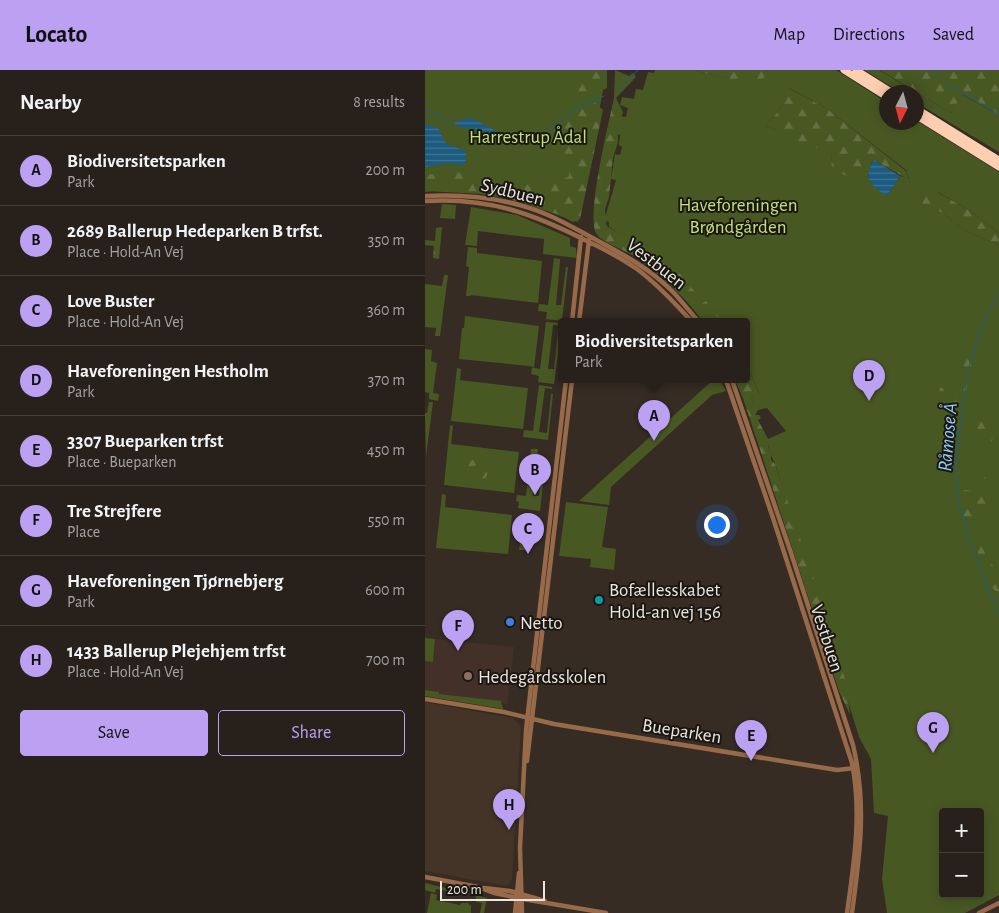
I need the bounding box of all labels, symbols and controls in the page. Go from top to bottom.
text: Locato [25,23,87,47]
text: Map [774,26,805,44]
text: Directions [833,26,905,44]
text: Saved [933,26,974,44]
north arrow [879,85,924,130]
text: Nearby [20,92,81,113]
text: 8 results [353,94,405,110]
park label: Harrestrup Ådal [469,126,587,147]
text: Biodiversitetsparken [67,152,226,171]
text: A [31,162,41,178]
text: 200 m [365,162,405,178]
text: Park [67,174,95,190]
street label: Sydbuen [479,175,546,209]
park label: Haveforeningen Brøndgården [678,196,798,237]
text: 2689 Ballerup Hedeparken B trfst. [67,222,323,241]
text: B [31,232,41,248]
text: 350 m [368,232,405,248]
street label: Vestbuen [623,235,689,293]
text: Place · Hold-An Vej [67,244,184,260]
text: Love Buster [67,292,154,311]
text: C [32,302,40,318]
text: 360 m [367,302,405,318]
text: Place · Hold-An Vej [67,314,184,330]
popup [558,318,750,383]
text: Biodiversitetsparken [575,332,733,351]
text: Park [575,354,602,370]
pin: D [853,360,885,401]
text: Haveforeningen Hestholm [67,362,269,381]
text: D [31,372,41,388]
text: 370 m [368,372,405,388]
text: Park [67,384,95,400]
pin: A [638,400,670,441]
water label: Råmose Å [934,402,961,472]
text: 3307 Bueparken trfst [67,432,224,451]
text: E [32,442,40,458]
text: 450 m [367,442,405,458]
text: Place · Bueparken [67,454,176,470]
pin: B [519,454,551,495]
text: Tre Strejfere [67,502,161,521]
text: F [32,512,40,528]
text: 550 m [368,512,405,528]
your location [704,512,730,538]
pin: C [512,513,544,554]
text: Place [67,524,100,540]
text: Haveforeningen Tjørnebjerg [67,572,283,591]
place label: Bofællesskabet Hold-an vej 156 [609,581,721,622]
text: G [31,582,41,598]
text: 600 m [365,582,405,598]
text: Park [67,594,95,610]
marker: Bofællesskabet Hold-an vej 156 [593,594,605,606]
street label: Vestbuen [807,602,846,675]
pin: F [442,610,474,651]
place label: Netto [520,614,563,633]
marker: Netto [504,616,516,628]
text: 1433 Ballerup Plejehjem trfst [67,642,286,661]
text: H [30,652,42,668]
text: 700 m [366,652,405,668]
text: Place · Hold-An Vej [67,664,184,680]
place label: Hedegårdsskolen [478,668,606,687]
marker: Hedegårdsskolen [462,670,474,682]
button: Save [20,710,208,756]
button: Share [218,710,405,756]
pin: G [917,712,949,753]
street label: Bueparken [641,716,723,747]
pin: E [735,720,767,761]
pin: H [493,789,525,830]
map controls [939,808,984,898]
button: + [939,808,984,853]
button: − [939,853,984,898]
scale bar [440,878,545,901]
text: 200 m [447,883,482,897]

